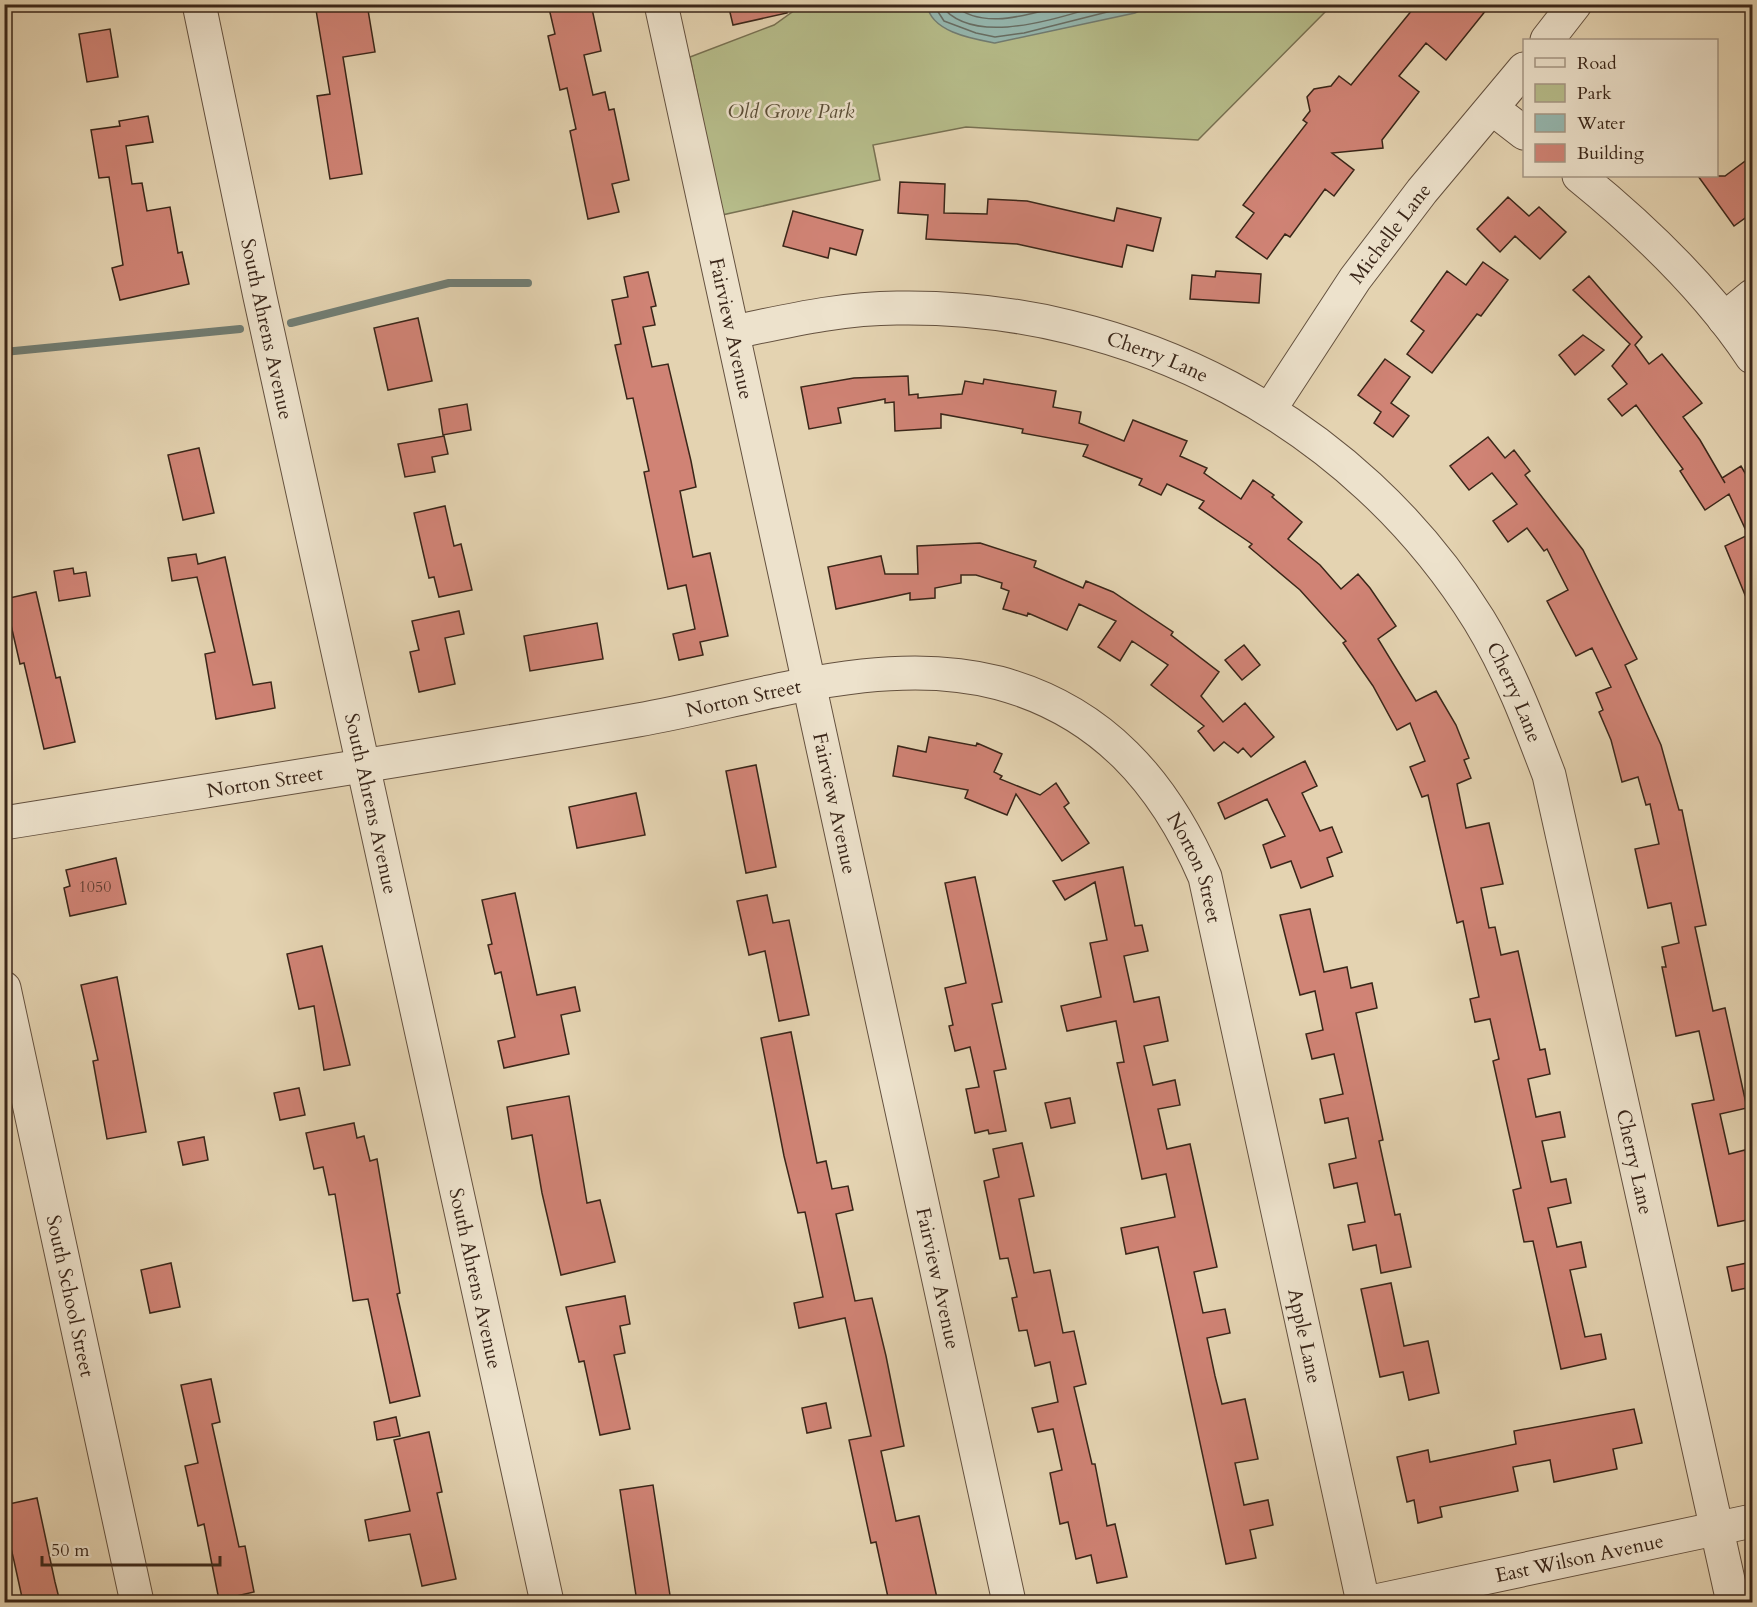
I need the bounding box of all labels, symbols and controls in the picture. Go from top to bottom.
legend [1523,39,1718,177]
text: Road [1577,51,1617,76]
text: Park [1577,81,1612,106]
park label: Old Grove Park [728,98,855,125]
text: Water [1576,111,1626,136]
text: Building [1577,141,1645,166]
street label: Michelle Lane [1343,177,1437,289]
street label: South Ahrens Avenue [235,236,300,422]
street label: Fairview Avenue [703,255,760,402]
street label: Cherry Lane [1103,324,1213,388]
street label: Cherry Lane [1481,637,1549,746]
street label: Norton Street [683,672,804,724]
street label: South Ahrens Avenue [338,711,404,897]
street label: Fairview Avenue [807,730,864,877]
street label: Norton Street [205,759,325,804]
street label: Norton Street [1161,807,1228,926]
house number: 1050 [79,876,111,898]
street label: Cherry Lane [1610,1107,1660,1217]
street label: South Ahrens Avenue [443,1185,509,1371]
street label: Fairview Avenue [910,1205,967,1351]
street label: South School Street [40,1212,101,1380]
street label: Apple Lane [1282,1286,1328,1386]
street label: East Wilson Avenue [1493,1527,1666,1589]
scale bar [42,1529,220,1567]
text: 50 m [51,1538,90,1563]

